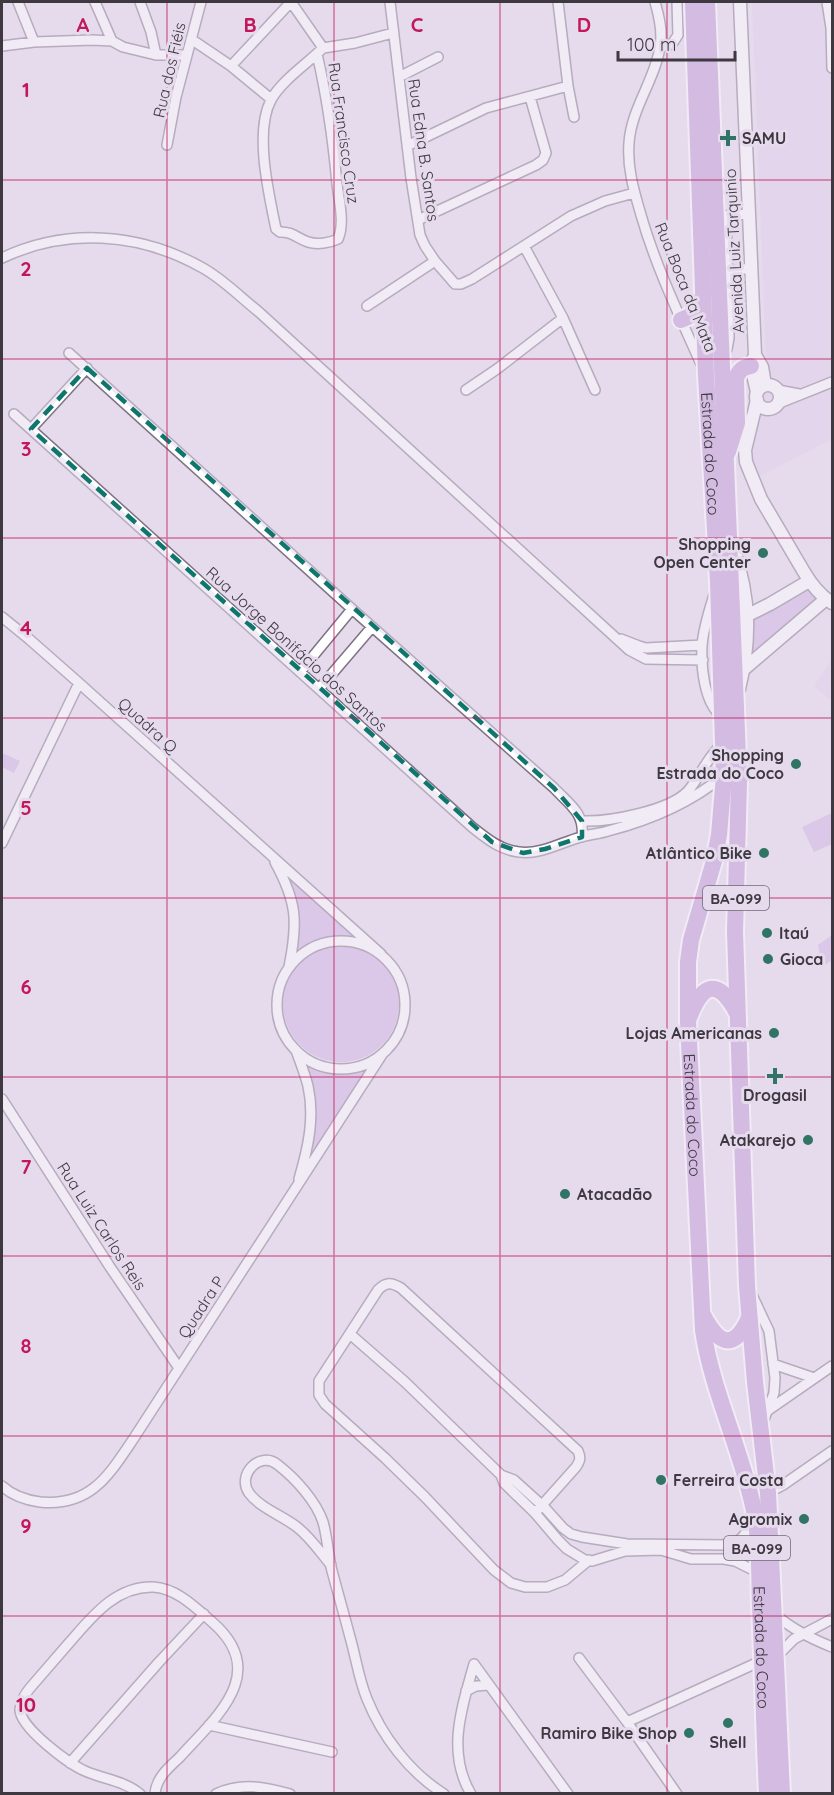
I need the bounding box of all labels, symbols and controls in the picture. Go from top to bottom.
text: A [77,12,90,37]
text: B [243,12,257,37]
text: C [411,12,424,37]
text: D [577,12,591,37]
street label: Rua dos Fiéis [148,20,190,120]
scale bar [618,24,735,62]
text: 100 m [627,33,676,56]
street label: Rua Francisco Cruz [324,61,364,205]
text: 1 [22,77,30,102]
street label: Rua Edna B. Santos [404,77,444,223]
place label: SAMU [742,128,786,148]
marker: SAMU [719,129,737,147]
street label: Avenida Luiz Tarquinio [720,168,748,334]
street label: Rua Boca da Mata [651,219,721,355]
text: 2 [20,256,32,281]
street label: Estrada do Coco [697,391,724,516]
text: 3 [21,436,31,461]
place label: Shopping Open Center [653,534,751,572]
marker: Shopping Open Center [756,546,770,560]
street label: Rua Jorge Bonifácio dos Santos [202,562,392,736]
text: 4 [20,615,32,640]
street label: Quadra Q [114,693,182,757]
place label: Shopping Estrada do Coco [656,745,784,783]
marker: Shopping Estrada do Coco [789,757,803,771]
text: 5 [20,795,32,820]
place label: Atlântico Bike [646,843,752,863]
marker: Atlântico Bike [757,846,771,860]
road number: BA-099 [703,886,769,910]
place label: Itaú [779,923,809,943]
marker: Itaú [760,926,774,940]
place label: Gioca [780,949,823,969]
marker: Gioca [761,952,775,966]
text: 6 [20,974,32,999]
place label: Lojas Americanas [626,1023,762,1043]
marker: Lojas Americanas [767,1026,781,1040]
street label: Estrada do Coco [680,1053,706,1177]
marker: Drogasil [768,1069,782,1083]
place label: Drogasil [743,1085,807,1105]
place label: Atakarejo [720,1130,796,1150]
marker: Atakarejo [801,1133,815,1147]
text: 7 [21,1154,32,1179]
street label: Rua Luiz Carlos Reis [53,1158,151,1294]
place label: Atacadão [577,1184,652,1204]
marker: Atacadão [558,1187,572,1201]
street label: Quadra P [173,1272,229,1342]
text: 8 [21,1333,32,1358]
place label: Ferreira Costa [673,1470,784,1490]
marker: Ferreira Costa [654,1473,668,1487]
place label: Agromix [729,1509,792,1529]
marker: Agromix [797,1512,811,1526]
text: 9 [20,1513,32,1538]
road number: BA-099 [724,1536,790,1560]
street label: Estrada do Coco [750,1586,774,1709]
text: 10 [16,1692,36,1717]
marker: Shell [721,1716,735,1730]
place label: Ramiro Bike Shop [540,1723,677,1743]
marker: Ramiro Bike Shop [682,1726,696,1740]
place label: Shell [709,1732,747,1752]

